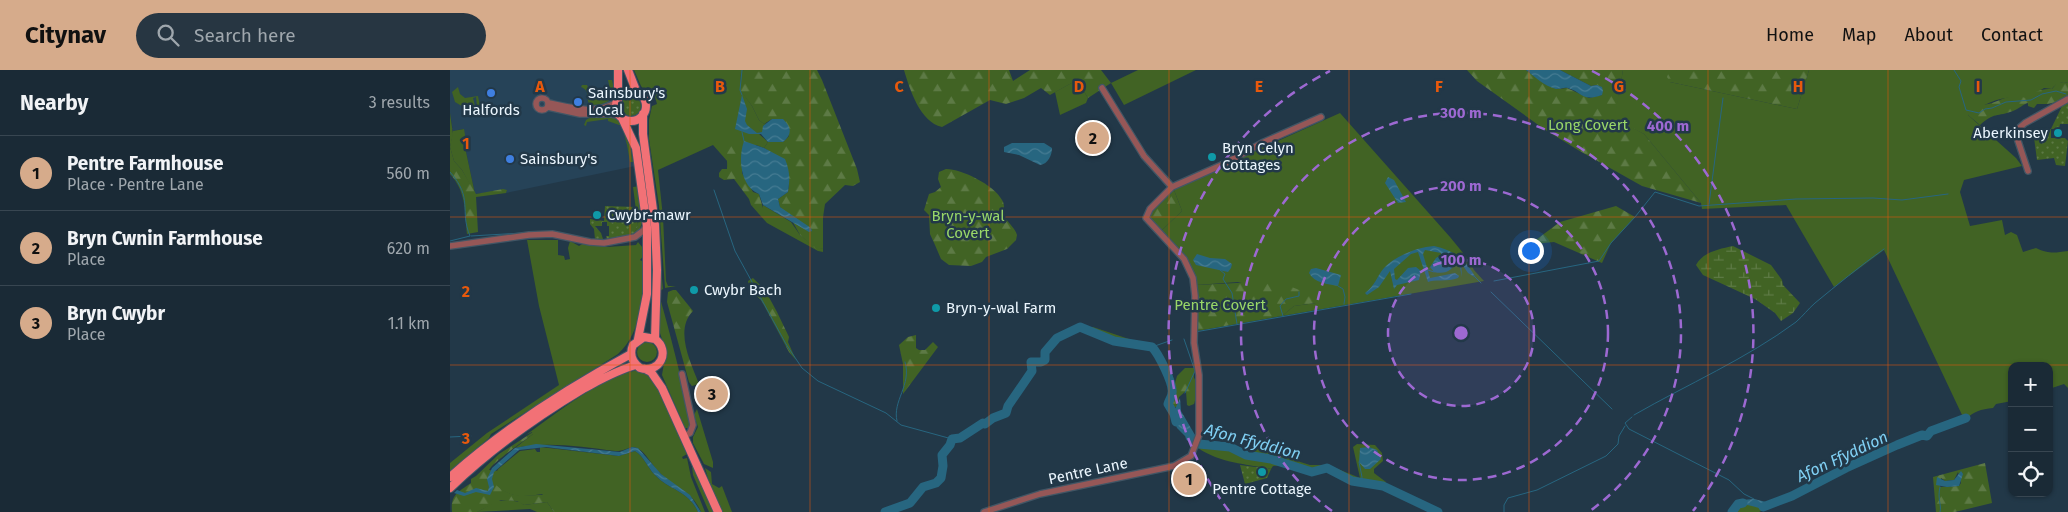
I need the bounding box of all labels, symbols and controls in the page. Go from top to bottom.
search box [136,13,486,58]
text: Citynav [25,21,106,49]
icon: search [154,21,182,49]
text: Search here [194,24,296,47]
text: Home [1766,24,1814,46]
text: Map [1842,24,1876,46]
text: About [1904,24,1953,46]
text: Contact [1981,24,2043,46]
text: A [534,77,545,96]
text: B [715,77,725,96]
text: C [894,77,904,96]
text: D [1074,77,1084,96]
text: E [1255,77,1263,96]
text: F [1435,77,1443,96]
text: G [1614,77,1624,96]
text: H [1793,77,1803,96]
text: I [1976,77,1980,96]
place label: Sainsbury's Local [588,84,665,119]
marker: Halfords [485,87,497,99]
text: Nearby [20,90,88,116]
text: 3 results [369,93,430,112]
marker: Sainsbury's Local [572,96,584,108]
place label: Halfords [462,101,520,119]
text: 300 m [1439,104,1482,122]
park label: Long Covert [1548,116,1629,134]
text: 400 m [1647,117,1689,135]
pin: 2 [1077,119,1109,157]
place label: Aberkinsey [1973,124,2049,142]
marker: Aberkinsey [2052,127,2064,139]
text: 1 [462,134,470,153]
place label: Bryn Celyn Cottages [1222,139,1294,174]
place label: Sainsbury's [520,150,597,168]
marker: Bryn Celyn Cottages [1206,151,1218,163]
text: Pentre Farmhouse [67,152,223,175]
marker: Sainsbury's [504,153,516,165]
text: 1 [32,164,40,183]
text: 560 m [387,164,430,183]
text: Place · Pentre Lane [67,175,204,194]
text: 200 m [1440,177,1482,195]
place label: Cwybr-mawr [607,206,691,224]
park label: Bryn-y-wal Covert [931,207,1005,242]
marker: Cwybr-mawr [591,209,603,221]
text: Bryn Cwnin Farmhouse [67,227,263,250]
your location [1518,238,1544,264]
text: 2 [32,239,40,258]
text: 620 m [387,239,430,258]
text: Place [67,250,106,269]
text: 100 m [1441,251,1481,269]
place label: Cwybr Bach [704,281,782,299]
text: 2 [462,282,470,301]
marker: Cwybr Bach [688,284,700,296]
park label: Pentre Covert [1174,296,1266,314]
place label: Bryn-y-wal Farm [946,299,1056,317]
text: Bryn Cwybr [67,302,165,325]
marker: Bryn-y-wal Farm [930,302,942,314]
text: 3 [32,314,40,333]
text: 1.1 km [388,314,430,333]
centre of rings [1452,324,1470,342]
text: Place [67,325,106,344]
map controls [2008,362,2053,497]
button: + [2008,362,2053,407]
pin: 3 [696,375,728,413]
button: − [2008,407,2053,452]
water label: Afon Ffyddion [1202,419,1303,463]
water label: Afon Ffyddion [1793,427,1891,486]
text: 3 [461,429,470,448]
button: locate [2008,452,2053,497]
street label: Pentre Lane [1047,454,1129,488]
pin: 1 [1173,460,1205,498]
marker: Pentre Cottage [1256,466,1268,478]
place label: Pentre Cottage [1212,480,1312,498]

